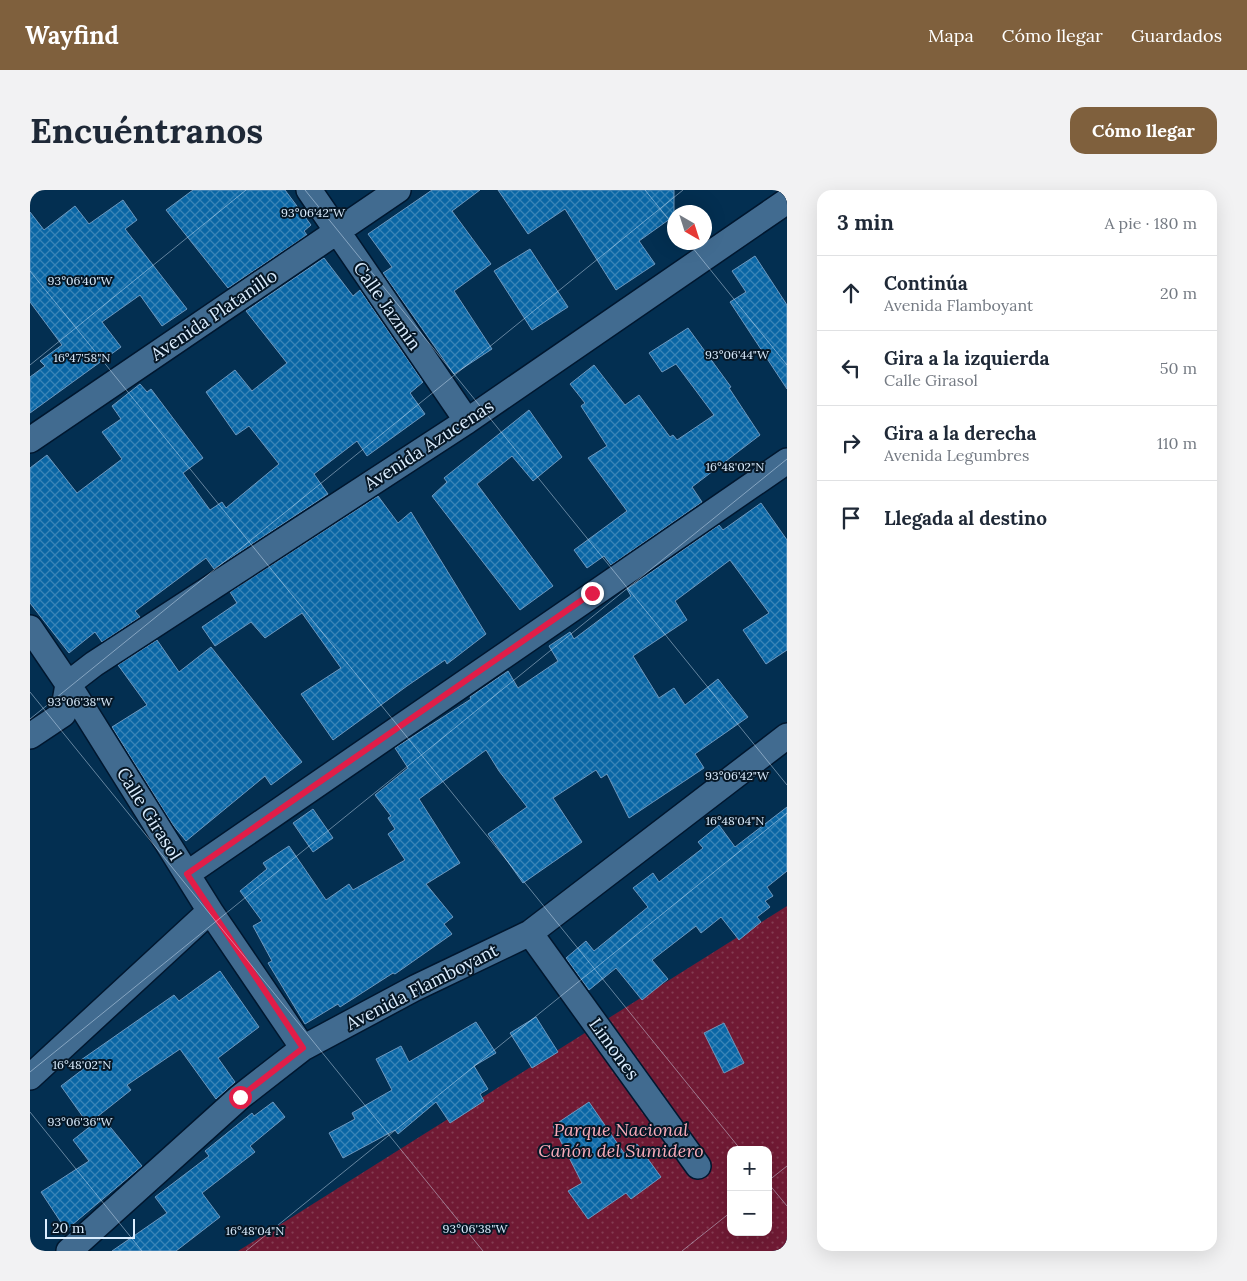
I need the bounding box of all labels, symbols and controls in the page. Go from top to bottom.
text: Wayfind [25,20,119,51]
text: Mapa [928,24,974,47]
text: Cómo llegar [1002,24,1103,47]
text: Guardados [1131,24,1222,47]
button: Cómo llegar [1070,107,1217,154]
text: Encuéntranos [30,108,263,153]
text: 93°06'42"W [281,205,346,220]
north arrow [667,205,712,250]
text: 3 min [837,209,894,236]
text: A pie · 180 m [1104,213,1197,233]
street label: Calle Jazmín [348,257,426,355]
street label: Avenida Platanillo [145,264,281,366]
text: Continúa [884,271,968,295]
text: 93°06'40"W [48,273,113,288]
icon: ahead [837,279,865,307]
text: 20 m [1160,283,1197,303]
text: Avenida Flamboyant [884,295,1033,315]
text: Gira a la izquierda [884,346,1050,370]
text: 93°06'44"W [705,347,770,362]
text: 16°47'58"N [54,350,110,365]
icon: left [837,354,865,382]
text: 50 m [1160,358,1197,378]
text: Calle Girasol [884,370,978,390]
street label: Avenida Azucenas [359,394,498,496]
text: Gira a la derecha [884,421,1037,445]
icon: right [837,429,865,457]
text: 110 m [1157,433,1197,453]
text: Avenida Legumbres [884,445,1029,465]
text: 16°48'02"N [706,459,764,474]
icon: arrive [837,504,865,532]
text: Llegada al destino [884,506,1047,530]
route end [581,582,604,605]
text: 93°06'38"W [48,694,113,709]
street label: Calle Girasol [112,763,187,865]
text: 93°06'42"W [705,768,770,783]
text: 16°48'04"N [706,813,764,828]
street label: Avenida Flamboyant [341,938,502,1035]
street label: Limones [584,1013,645,1084]
text: 16°48'02"N [53,1057,111,1072]
route start [229,1086,252,1109]
text: 93°06'36"W [47,1114,114,1129]
park label: Parque Nacional Cañón del Sumidero [538,1118,704,1162]
map controls [727,1146,772,1236]
button: + [727,1146,772,1191]
button: − [727,1191,772,1236]
scale bar [45,1216,135,1239]
text: 20 m [52,1219,84,1237]
text: 93°06'38"W [443,1221,508,1236]
text: 16°48'04"N [226,1223,284,1238]

